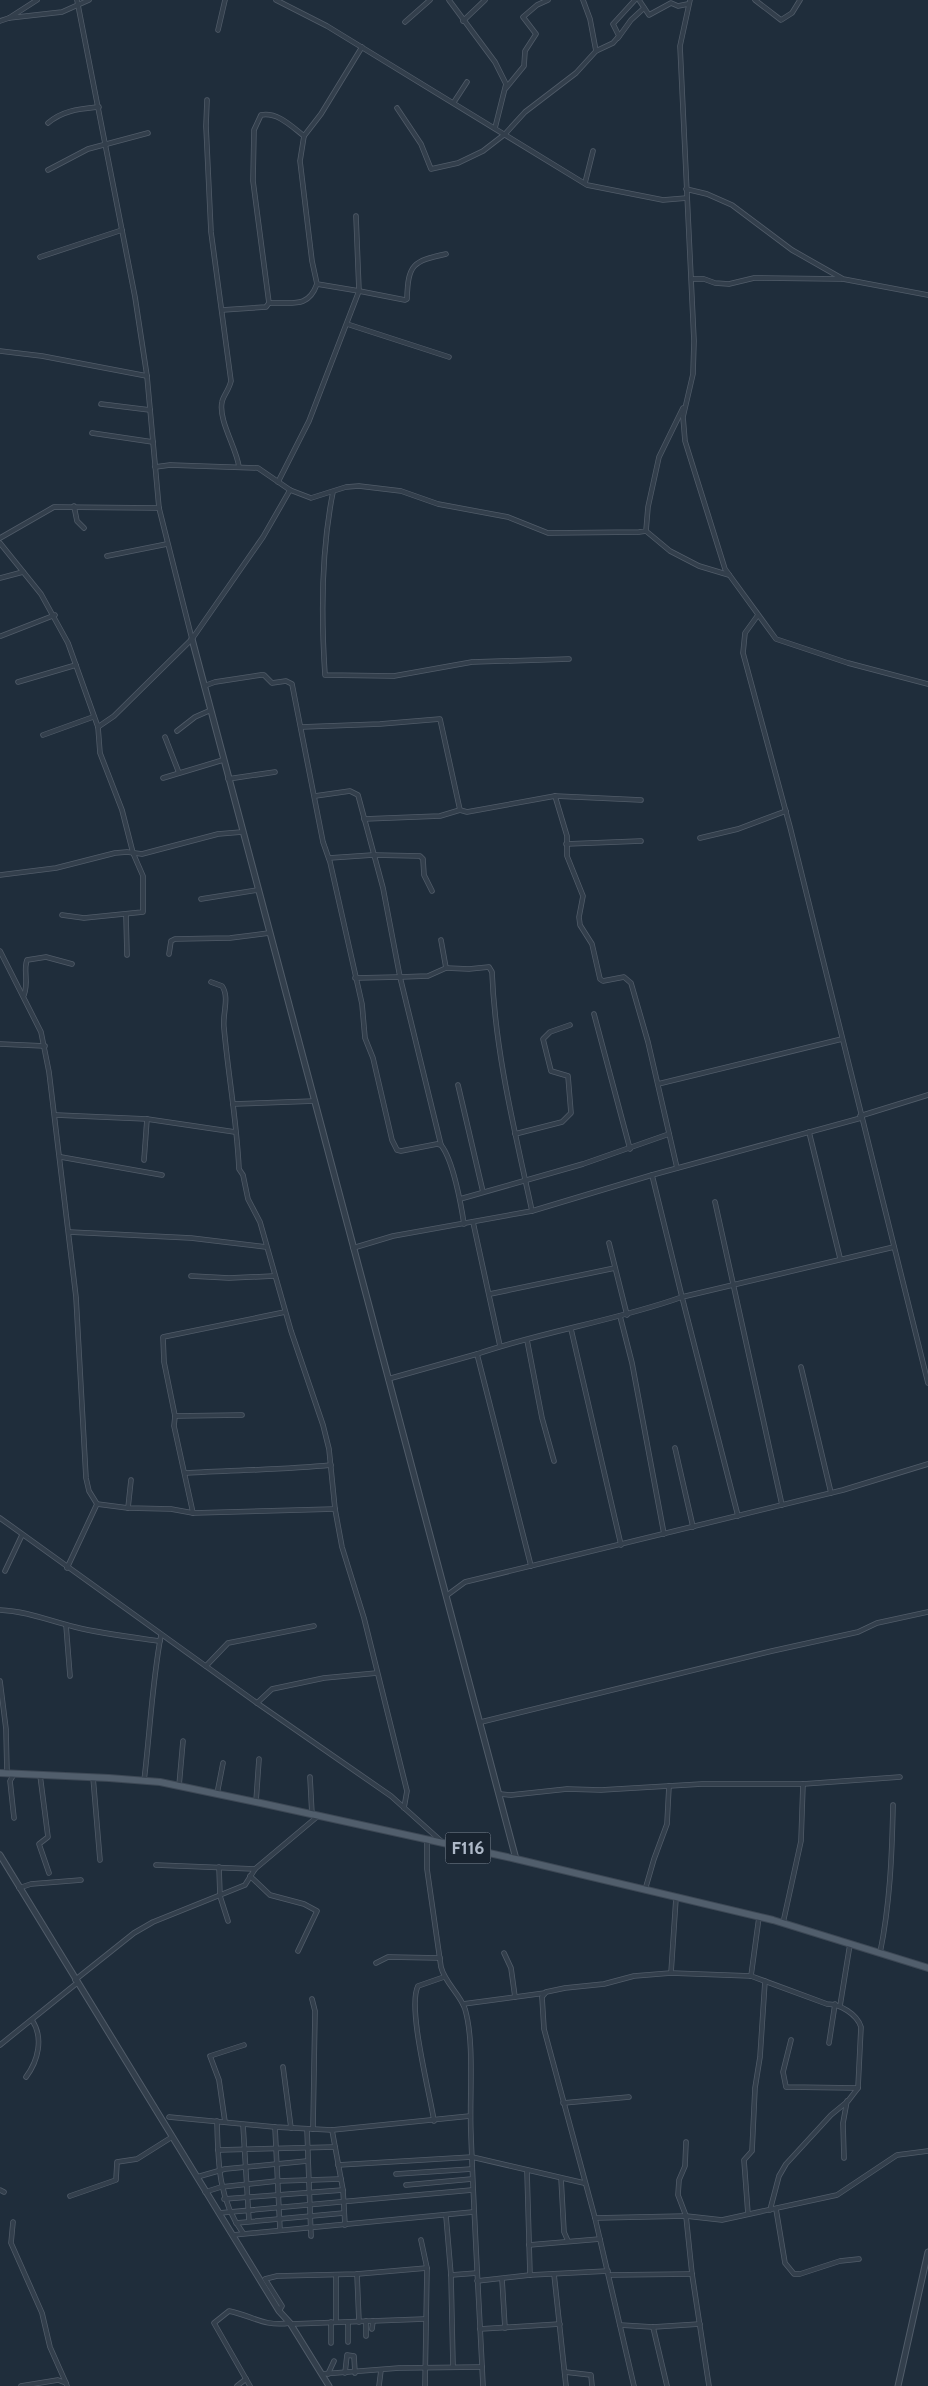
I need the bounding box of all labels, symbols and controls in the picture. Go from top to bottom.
road number: F116 [446,1832,490,1864]

